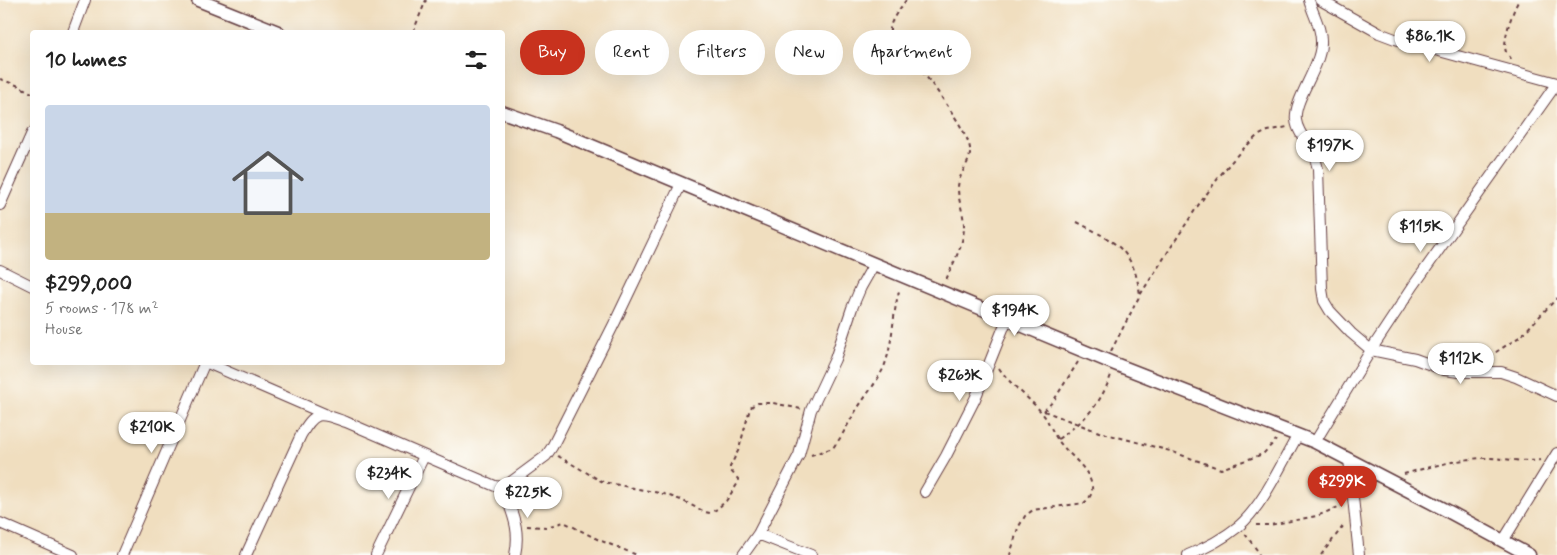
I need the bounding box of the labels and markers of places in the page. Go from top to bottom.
pin: $86.1K [1389,20,1471,63]
pin: $197K [1295,130,1365,172]
pin: $115K [1386,210,1456,253]
pin: $194K [980,294,1050,337]
pin: $112K [1426,342,1496,385]
pin: $263K [925,360,995,402]
pin: $210K [117,412,187,454]
pin: $234K [354,458,424,500]
pin: $299K [1307,466,1377,508]
pin: $225K [493,476,563,519]

